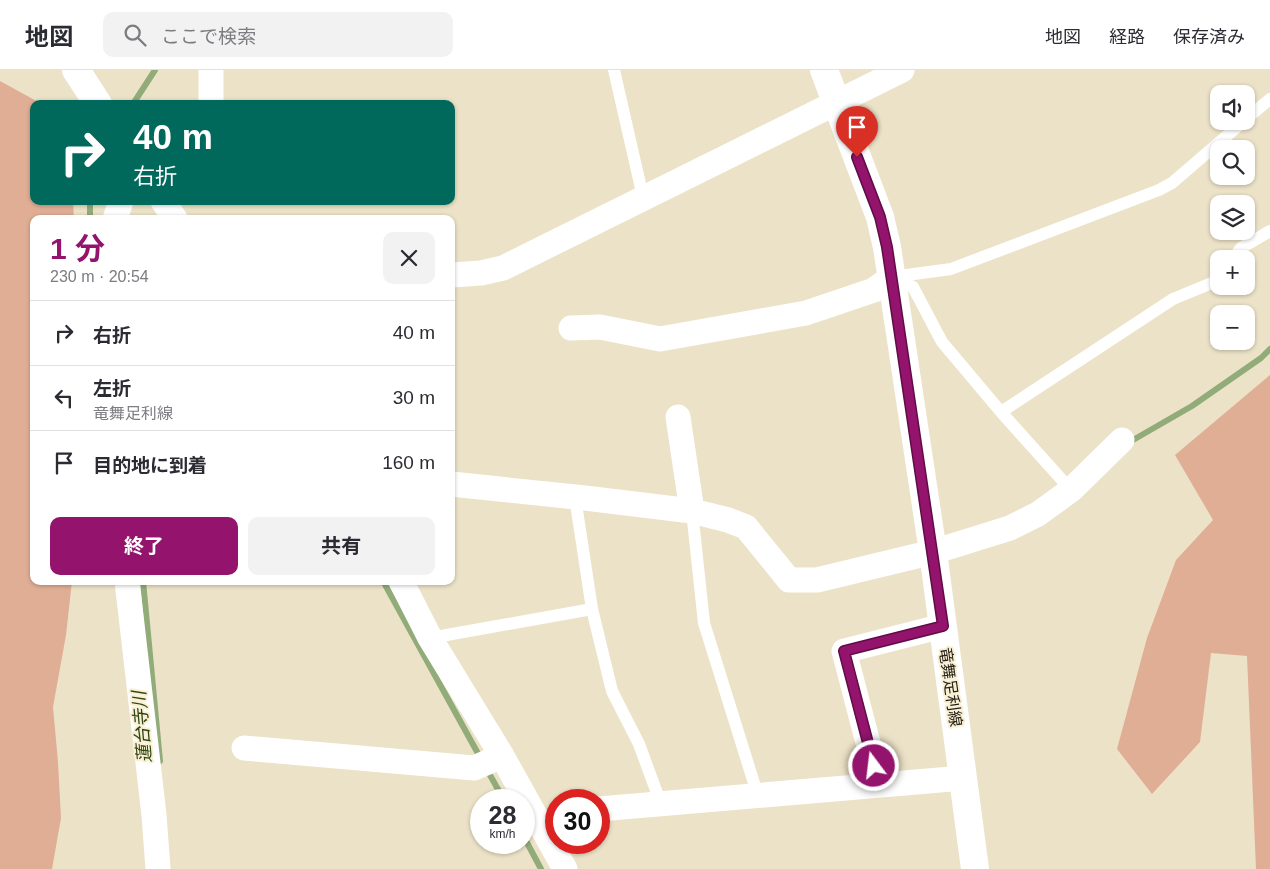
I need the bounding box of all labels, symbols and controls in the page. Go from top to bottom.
search box [103,12,453,57]
icon: search [121,21,149,49]
text: 地図 [25,23,73,50]
text: ここで検索 [161,26,256,47]
text: 地図 [1045,27,1081,47]
text: 経路 [1109,27,1145,47]
text: 保存済み [1173,27,1245,47]
map controls [1210,85,1255,350]
button: sound [1210,85,1255,130]
pin [836,106,878,157]
icon: arrive [843,113,871,141]
text: 40 m [133,117,213,156]
icon: right [50,120,115,185]
button: search [1210,140,1255,185]
text: 右折 [133,164,177,189]
button: layers [1210,195,1255,240]
text: 1 分 [50,232,105,265]
button: close [383,232,435,284]
button: + [1210,250,1255,295]
text: 230 m · 20:54 [50,268,149,285]
button: − [1210,305,1255,350]
icon: right [50,319,78,347]
text: 40 m [393,322,435,343]
text: 右折 [93,325,131,346]
text: 左折 [93,378,131,399]
icon: left [50,384,78,412]
text: 30 m [393,387,435,408]
text: 竜舞足利線 [93,405,173,422]
icon: arrive [50,449,78,477]
text: 160 m [382,452,435,473]
text: 目的地に到着 [93,455,207,476]
button: 終了 [50,517,238,575]
button: 共有 [248,517,435,575]
street label: 竜舞足利線 [937,646,964,728]
water label: 蓮台寺川 [129,688,155,764]
position arrow [847,739,899,791]
speed limit sign: 30 [545,789,610,854]
text: 28 [489,801,516,829]
text: km/h [489,827,516,841]

